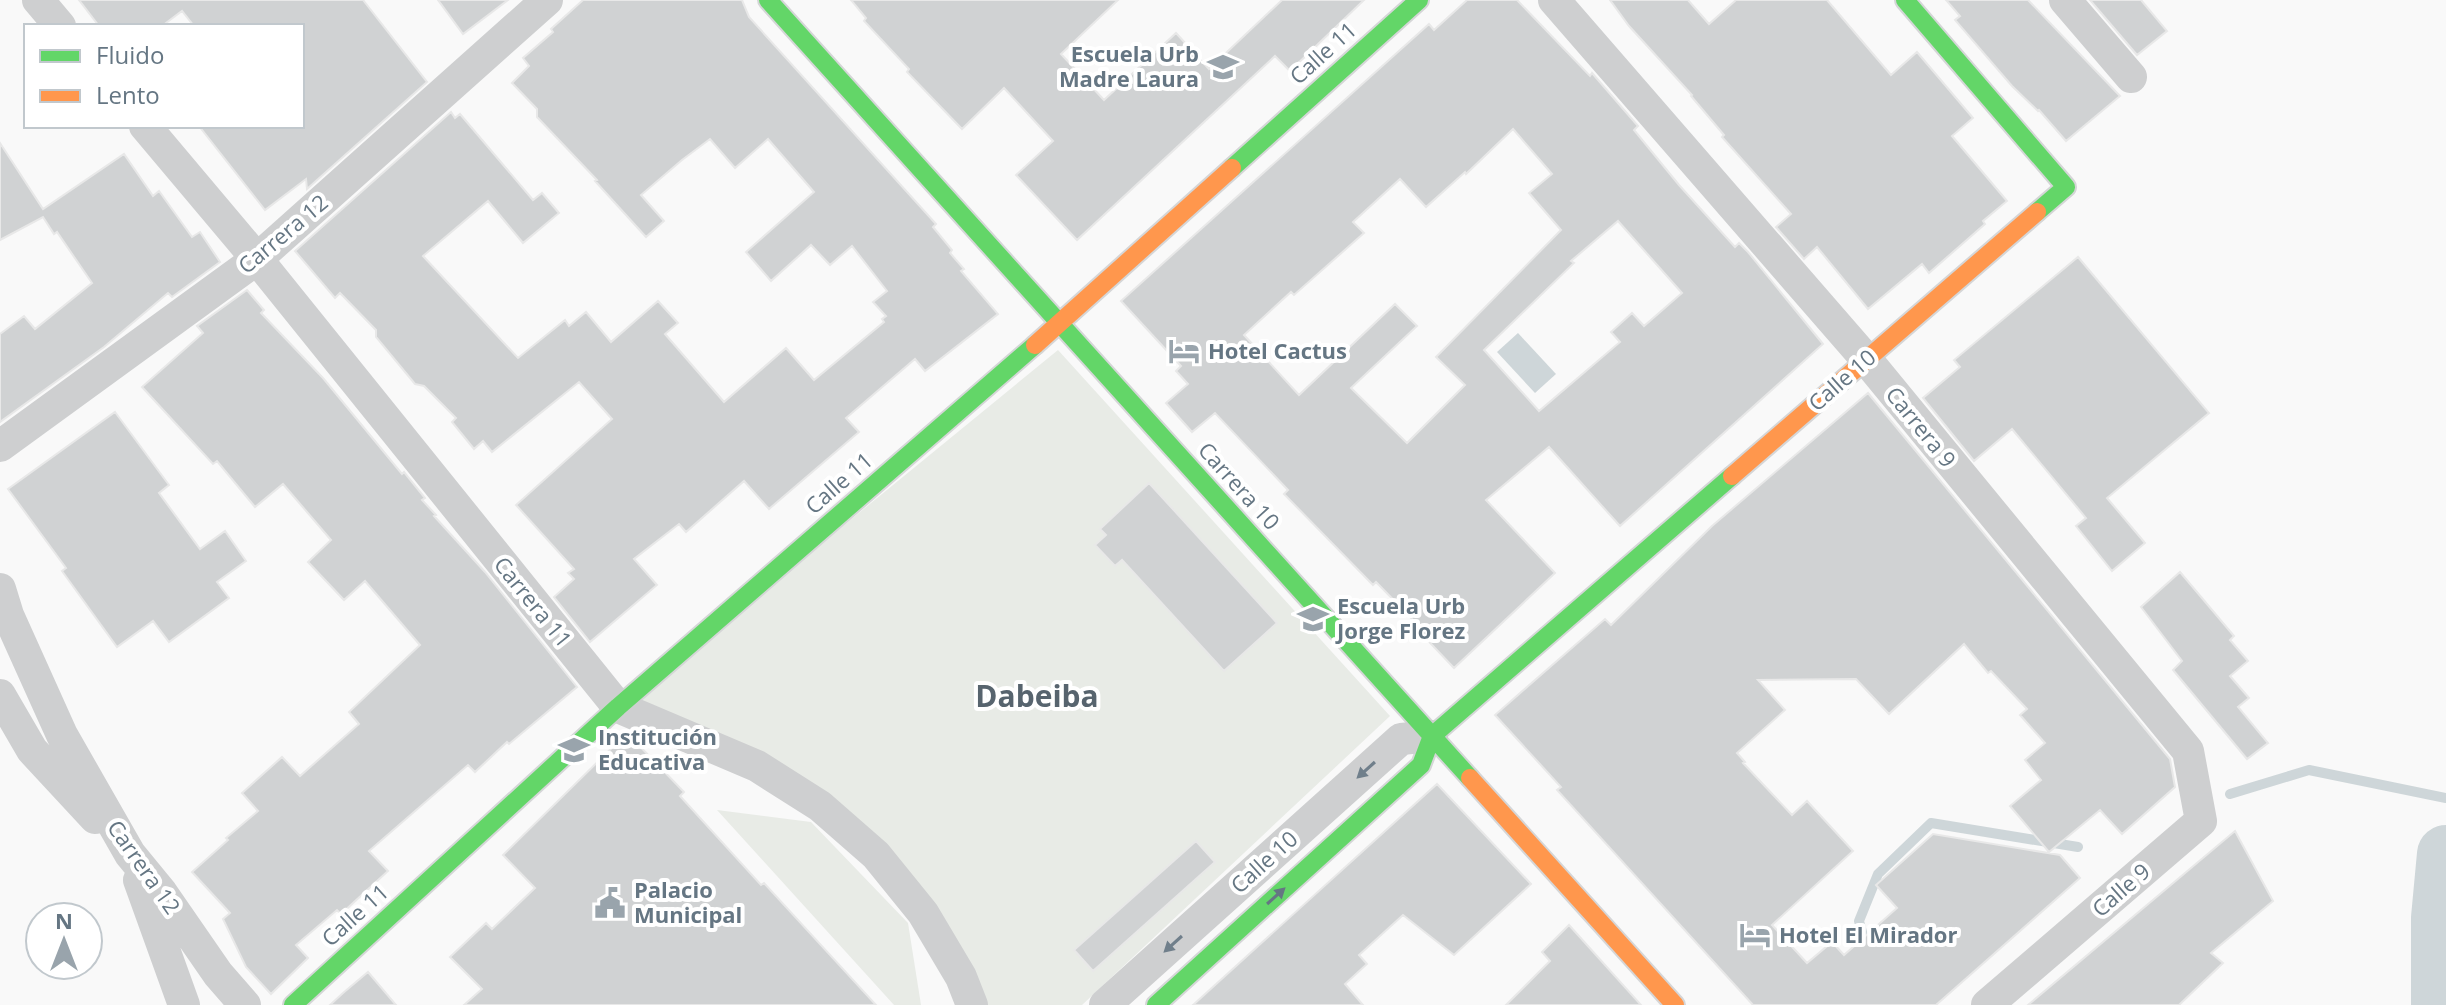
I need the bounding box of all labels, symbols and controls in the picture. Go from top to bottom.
street label: Calle 11 [1282,14,1362,90]
legend [24,24,304,128]
text: Fluido [96,38,164,71]
place label: Escuela Urb Madre Laura [1059,38,1199,93]
school or university icon: Escuela Urb Madre Laura [1206,50,1240,84]
text: Lento [96,78,160,111]
street label: Carrera 12 [231,187,334,280]
hotel icon: Hotel Cactus [1167,334,1201,368]
place label: Hotel Cactus [1208,335,1347,365]
street label: Calle 10 [1801,342,1882,417]
street label: Carrera 9 [1880,380,1964,473]
street label: Carrera 10 [1192,435,1287,536]
street label: Calle 11 [798,445,879,520]
street label: Carrera 11 [488,550,580,653]
place label: Escuela Urb Jorge Florez [1335,590,1465,645]
school or university icon: Escuela Urb Jorge Florez [1296,602,1330,636]
district label: Dabeiba [975,675,1099,716]
place label: Institución Educativa [598,721,717,776]
school or university icon: Institución Educativa [557,733,591,767]
one-way arrow [1357,761,1376,779]
street label: Carrera 12 [101,813,188,919]
street label: Calle 10 [1223,823,1303,899]
street label: Calle 9 [2085,856,2156,923]
place label: Palacio Municipal [634,874,742,929]
street label: Calle 11 [314,876,394,952]
public building icon: Palacio Municipal [593,886,627,920]
one-way arrow [1266,888,1286,905]
north arrow [24,901,104,981]
text: N [55,905,73,935]
hotel icon: Hotel El Mirador [1738,918,1772,952]
place label: Hotel El Mirador [1779,919,1957,949]
one-way arrow [1163,935,1183,952]

